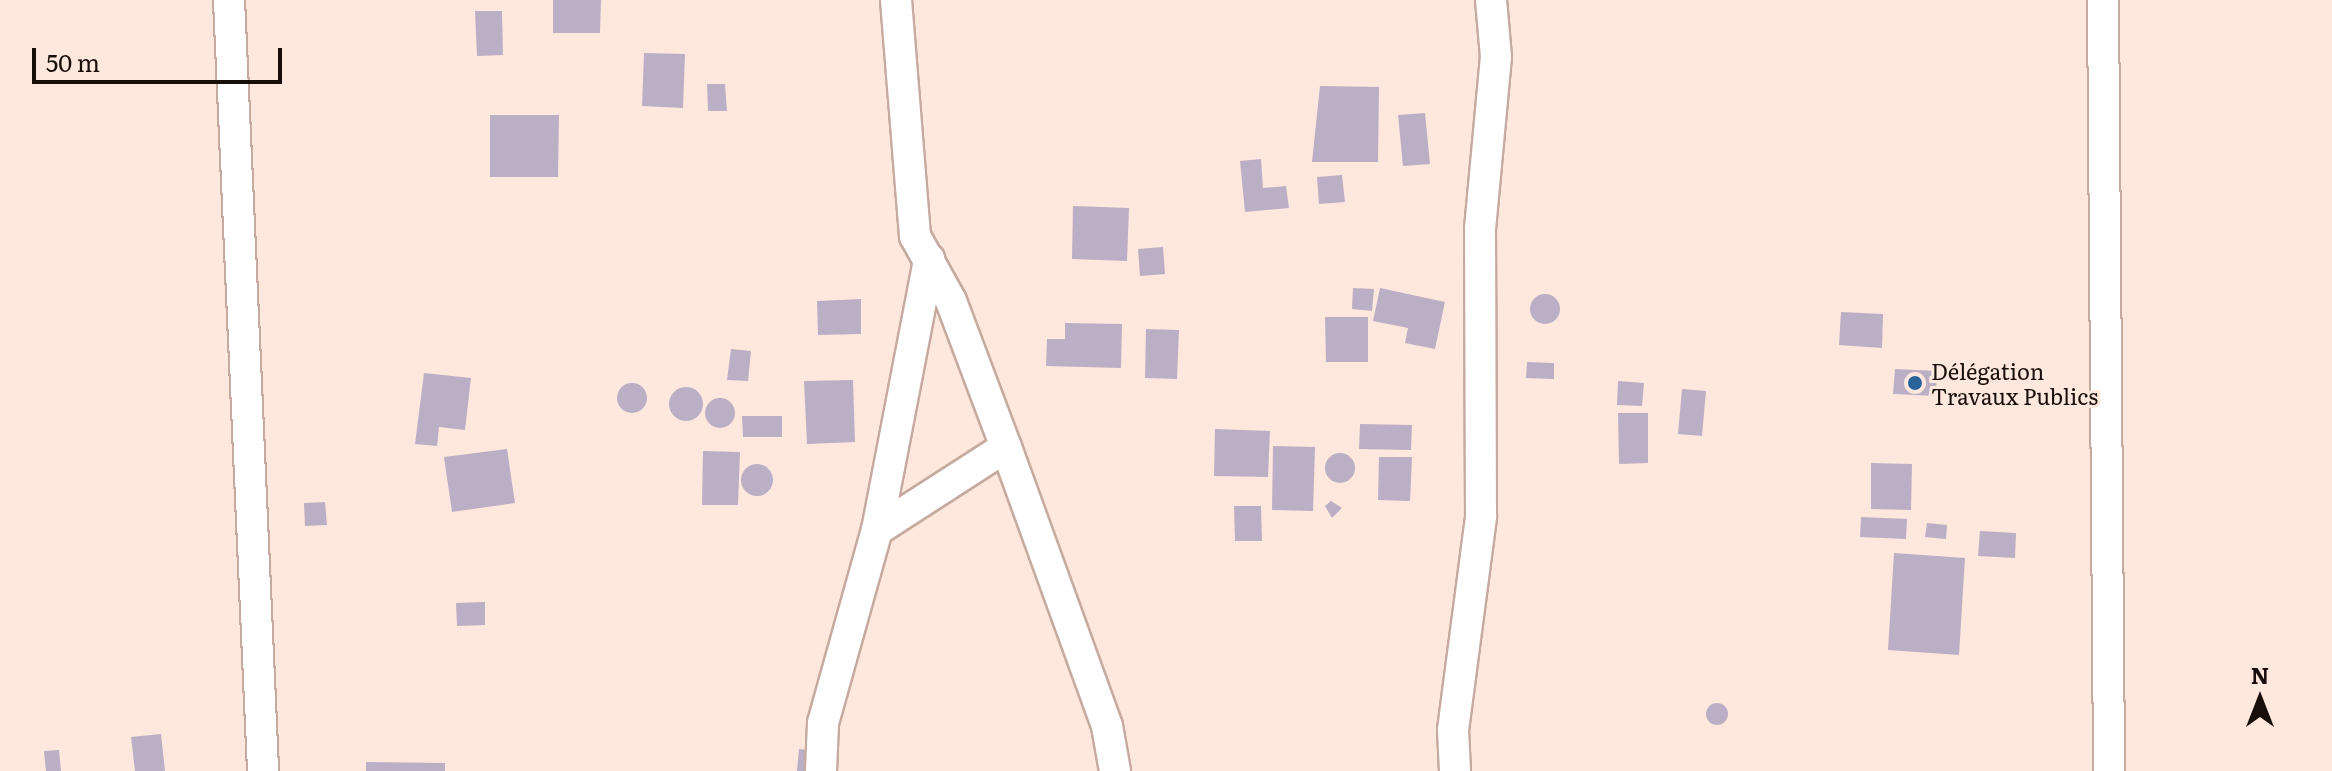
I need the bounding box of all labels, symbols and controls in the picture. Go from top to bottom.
scale bar [36,32,286,82]
text: 50 m [46,44,100,79]
place label: Délégation Travaux Publics [1931,357,2098,408]
marker: Délégation Travaux Publics [1906,374,1924,392]
text: N [2251,658,2269,691]
north arrow [2220,659,2300,739]

